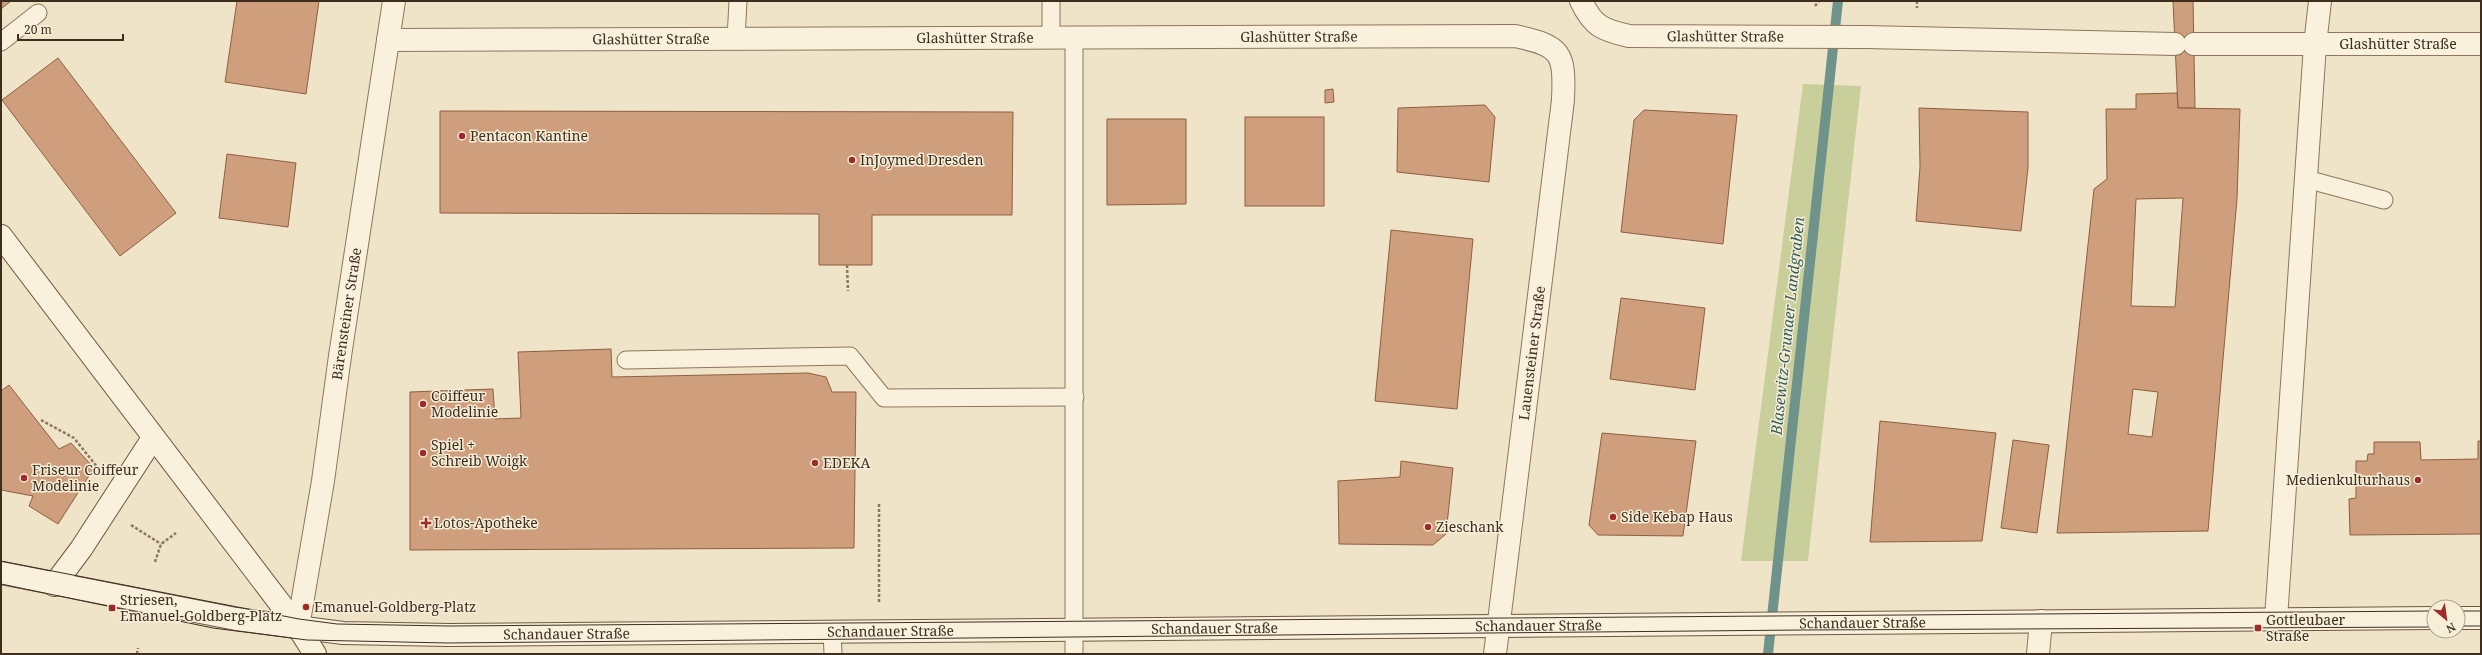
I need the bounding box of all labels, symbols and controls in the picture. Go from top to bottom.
scale bar [18,16,123,42]
text: 20 m [24,21,52,38]
street label: Glashütter Straße [1667,26,1784,46]
street label: Glashütter Straße [1240,27,1358,46]
street label: Glashütter Straße [916,28,1034,47]
street label: Glashütter Straße [592,29,710,48]
street label: Glashütter Straße [2339,34,2457,53]
place label: Pentacon Kantine [470,126,588,145]
marker: Pentacon Kantine [457,131,467,141]
place label: InJoymed Dresden [860,150,984,169]
marker: InJoymed Dresden [847,155,857,165]
water label: Blasewitz‐Grunaer Landgraben [1766,216,1808,437]
street label: Bärensteiner Straße [327,246,365,381]
street label: Lauensteiner Straße [1514,285,1549,421]
place label: Coiffeur Modelinie [431,386,498,421]
marker: Coiffeur Modelinie [418,399,428,409]
place label: Spiel + Schreib Woigk [431,435,528,470]
marker: Spiel + Schreib Woigk [418,448,428,458]
place label: EDEKA [823,453,870,472]
marker: EDEKA [810,458,820,468]
place label: Friseur Coiffeur Modelinie [32,460,139,495]
place label: Medienkulturhaus [2286,470,2410,489]
marker: Friseur Coiffeur Modelinie [19,473,29,483]
marker: Medienkulturhaus [2413,475,2423,485]
place label: Side Kebap Haus [1621,507,1733,526]
marker: Side Kebap Haus [1608,512,1618,522]
place label: Lotos-Apotheke [434,513,538,532]
place label: Zieschank [1436,517,1504,536]
marker: Lotos-Apotheke [421,518,431,528]
marker: Zieschank [1423,522,1433,532]
place label: Striesen, Emanuel-Goldberg-Platz [120,590,282,625]
place label: Emanuel-Goldberg-Platz [314,597,476,616]
north arrow [2426,599,2466,639]
marker: Emanuel-Goldberg-Platz [301,602,311,612]
marker: Striesen, Emanuel-Goldberg-Platz [107,603,117,613]
place label: Gottleubaer Straße [2266,610,2346,645]
street label: Schandauer Straße [1799,612,1926,632]
street label: Schandauer Straße [1475,615,1602,635]
street label: Schandauer Straße [1151,618,1278,638]
text: N [2443,620,2459,637]
street label: Schandauer Straße [827,621,954,641]
street label: Schandauer Straße [503,623,630,644]
marker: Gottleubaer Straße [2253,623,2263,633]

